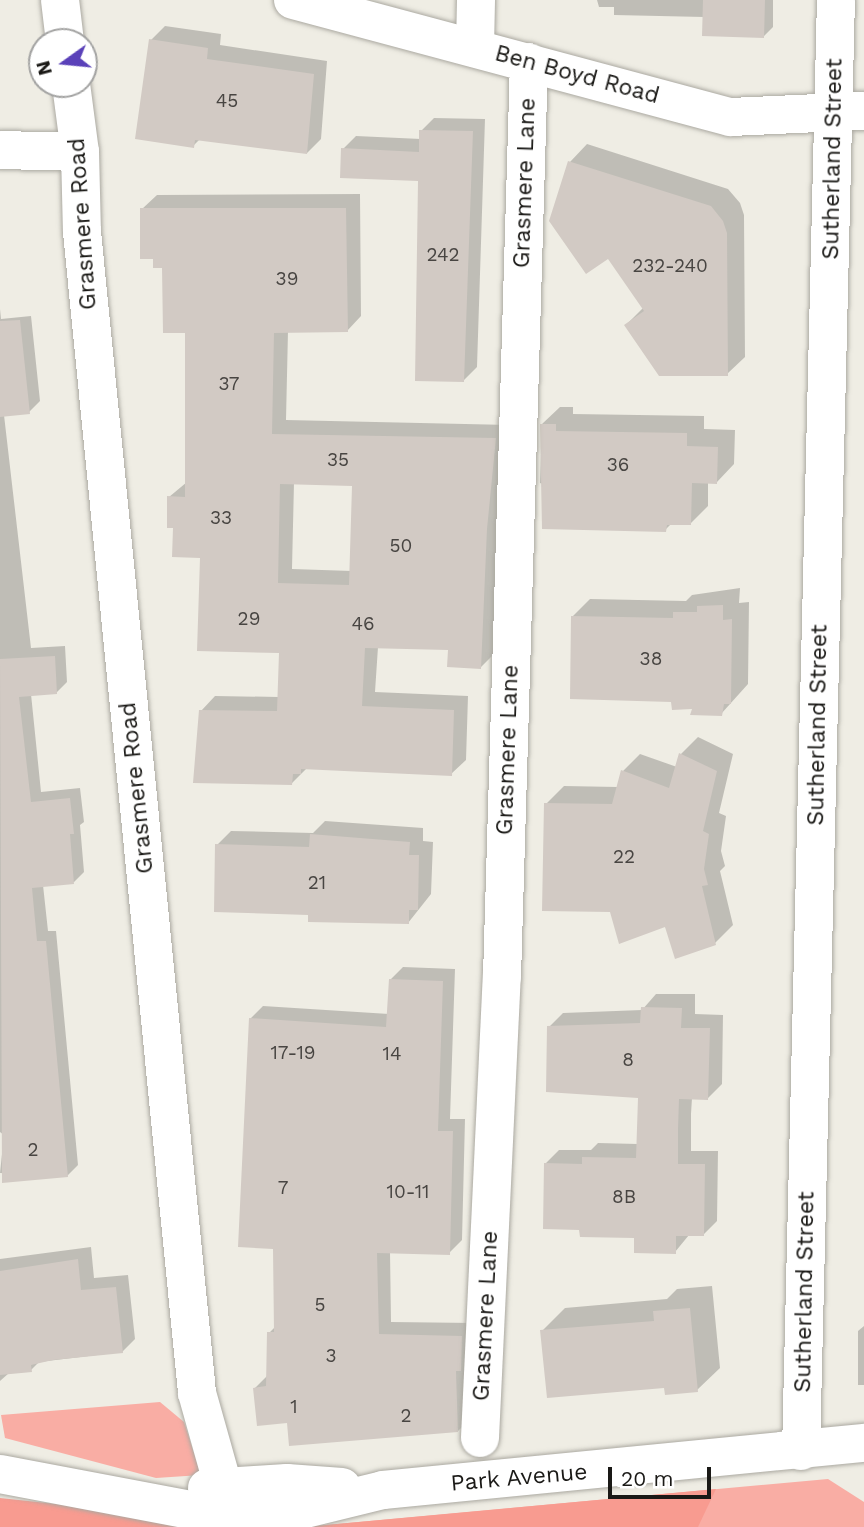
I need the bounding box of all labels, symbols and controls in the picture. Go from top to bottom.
north arrow [28,28,98,98]
street label: Ben Boyd Road [492,40,662,110]
text: N [31,58,57,78]
street label: Sutherland Street [817,58,849,260]
house number: 45 [216,90,238,112]
street label: Grasmere Lane [508,97,542,269]
street label: Grasmere Road [63,137,103,311]
house number: 242 [426,244,460,266]
house number: 232-240 [632,255,708,277]
house number: 39 [276,268,298,290]
house number: 37 [219,373,239,395]
house number: 35 [327,449,349,471]
house number: 36 [607,454,629,476]
house number: 33 [210,507,232,529]
house number: 50 [390,535,412,557]
house number: 29 [238,608,260,630]
house number: 46 [351,613,375,635]
street label: Sutherland Street [802,624,834,826]
house number: 38 [640,648,662,670]
street label: Grasmere Lane [491,664,525,836]
street label: Grasmere Road [114,701,160,875]
house number: 22 [613,846,635,868]
house number: 21 [308,872,326,894]
house number: 17-19 [270,1042,316,1064]
house number: 14 [382,1043,402,1065]
house number: 8 [622,1049,634,1071]
house number: 2 [27,1139,39,1161]
house number: 7 [278,1177,288,1199]
house number: 10-11 [387,1181,429,1203]
house number: 8B [612,1186,636,1208]
street label: Sutherland Street [789,1191,821,1393]
street label: Grasmere Lane [468,1230,504,1402]
house number: 5 [314,1294,326,1316]
house number: 3 [325,1345,337,1367]
house number: 1 [290,1396,298,1418]
house number: 2 [400,1405,412,1427]
scale bar [612,1454,715,1498]
street label: Park Avenue [449,1458,589,1498]
text: 20 m [621,1466,673,1491]

